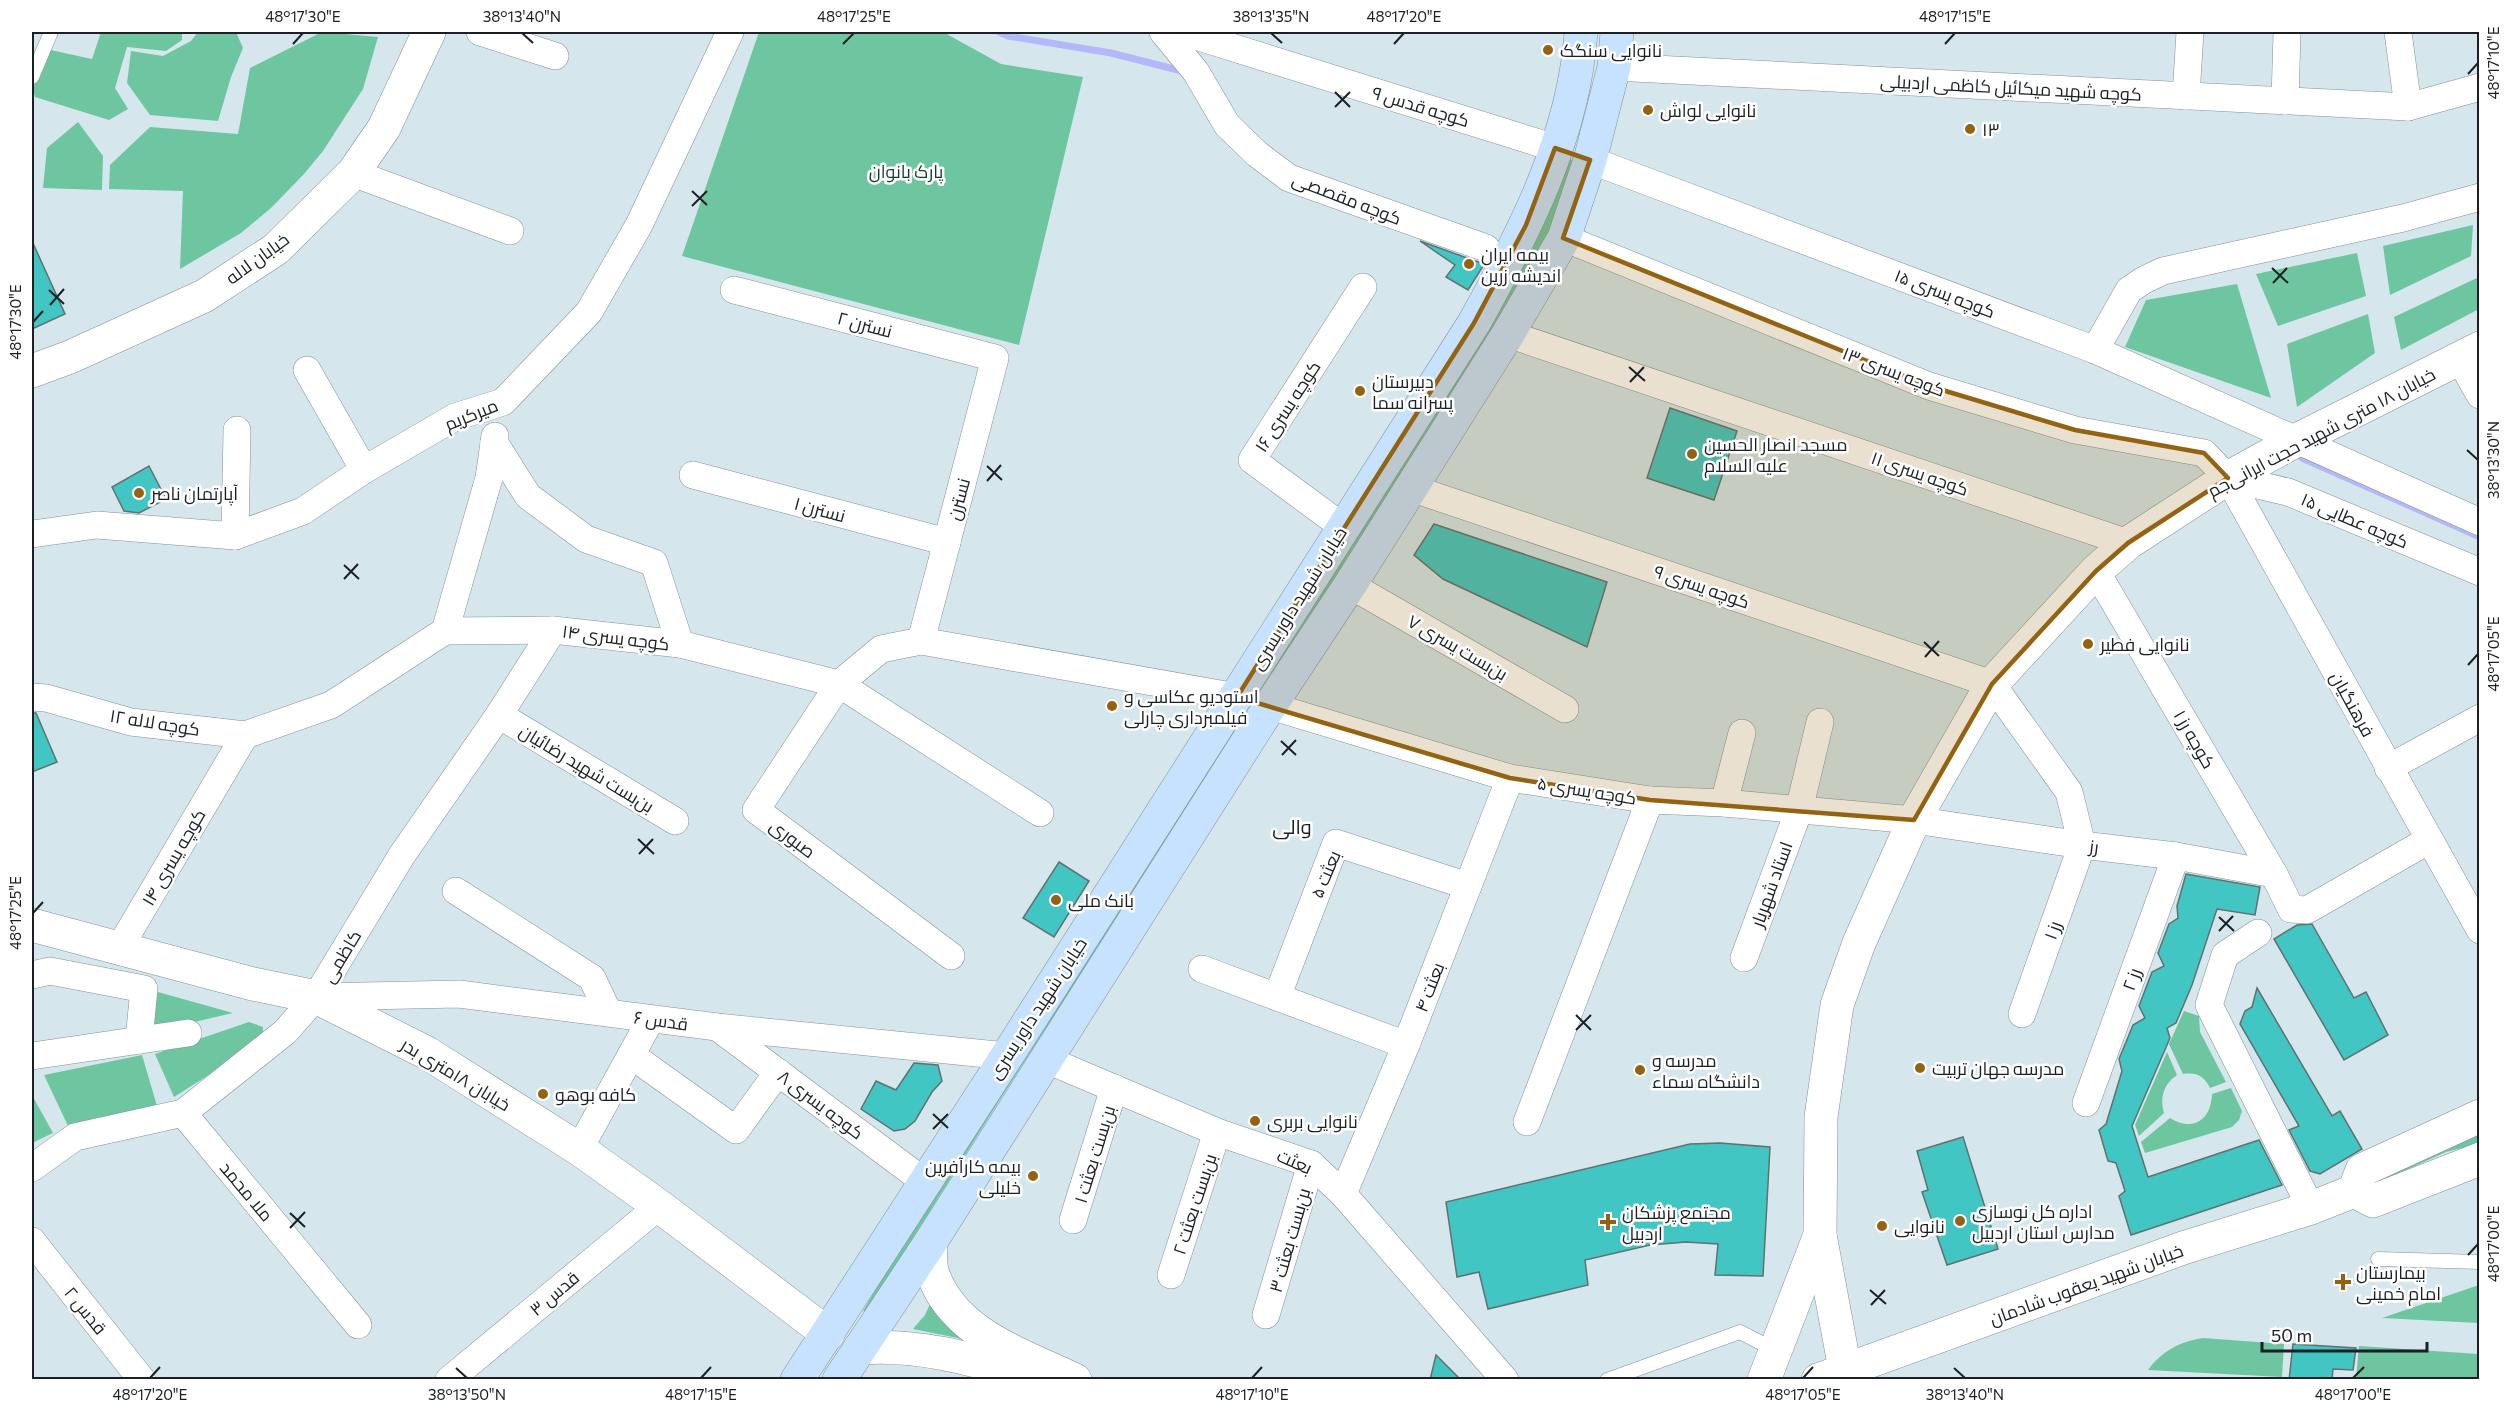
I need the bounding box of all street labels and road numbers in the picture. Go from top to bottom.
street label: کوچه شهید میکائیل کاظمی اردبیلی [1879,69,2142,107]
street label: کوچه قدس ۹ [1369,81,1472,133]
street label: کوچه مقصصی [1289,167,1405,231]
street label: خیابان لاله [221,228,294,289]
street label: کوچه یسری ۱۵ [1891,264,1998,324]
street label: نسترن ۲ [835,306,895,343]
street label: کوچه یسری ۱۳ [1839,341,1948,403]
street label: کوچه یسری ۱۶ [1249,356,1326,457]
street label: خیابان ۱۸ متری شهید حجت ایرانی‌جم [2203,362,2440,503]
street label: میرکریم [441,393,502,436]
street label: کوچه یسری ۱۱ [1868,446,1972,502]
street label: نسترن [942,475,975,523]
street label: کوچه عطایی ۱۵ [2297,488,2412,554]
street label: نسترن ۱ [792,492,848,527]
street label: خیابان شهید داور یسری [1245,522,1352,674]
street label: کوچه یسری ۹ [1651,559,1753,615]
street label: بن‌بست یسری ۷ [1403,609,1512,685]
street label: کوچه یسری ۱۴ [561,620,671,656]
street label: فرهنگیان [2325,667,2380,741]
street label: کوچه لاله ۱۲ [108,704,202,742]
street label: کوچه رز ۱ [2168,706,2221,773]
street label: بن‌بست شهید رضائیان [515,719,658,818]
street label: کوچه یسری ۵ [1535,771,1638,811]
street label: کوچه یسری ۱۴ [136,805,211,910]
street label: صبوری [765,814,820,863]
street label: رز [2087,834,2100,858]
street label: استاد شهریار [1745,838,1798,931]
street label: بعثت ۵ [1305,847,1345,901]
street label: رز ۱ [2039,918,2066,943]
street label: کاظمی [317,925,366,987]
street label: خیابان شهید داور یسری [983,933,1092,1083]
street label: بعثت ۴ [1409,959,1449,1015]
street label: رز ۲ [2117,965,2146,994]
street label: قدس ۶ [632,1005,689,1036]
street label: خیابان ۱۸متری بدر [396,1032,515,1116]
street label: کوچه یسری ۸ [773,1065,868,1145]
street label: بن‌بست بعثت ۱ [1069,1102,1120,1206]
street label: بعثت [1274,1144,1316,1178]
street label: بن‌بست بعثت ۲ [1167,1151,1222,1258]
street label: ملا محمد [216,1157,278,1225]
street label: بن‌بست بعثت ۳ [1264,1185,1315,1295]
street label: خیابان شهید یعقوب شادمان [1986,1239,2186,1330]
street label: قدس ۳ [525,1266,584,1321]
street label: قدس ۲ [59,1282,112,1339]

